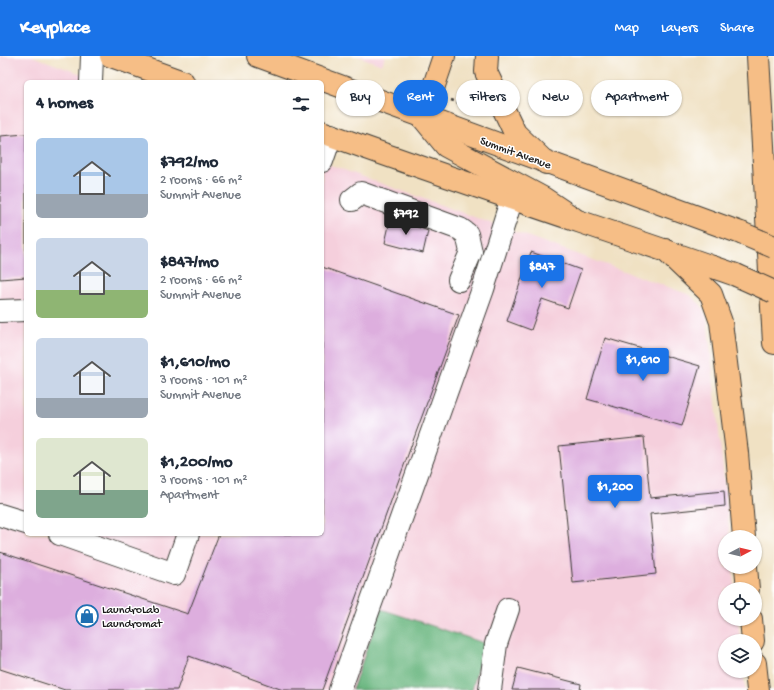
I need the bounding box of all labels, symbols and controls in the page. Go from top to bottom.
text: Keyplace [20,17,90,40]
text: Map [615,20,639,37]
text: Layers [661,20,698,37]
text: Share [720,20,754,37]
chip: Buy [336,80,385,116]
chip: Rent [393,80,448,116]
chip: Filters [456,80,520,116]
chip: New [528,80,583,116]
chip: Apartment [591,80,682,116]
icon: filters [290,93,312,115]
text: 4 homes [36,94,93,114]
street label: Summit Avenue [478,135,554,174]
text: $792/mo [160,153,218,173]
icon: home [68,154,116,202]
text: 2 rooms · 66 m² [160,173,242,188]
text: Summit Avenue [160,188,241,203]
pin: $792 [382,202,430,236]
text: $792 [393,207,419,222]
text: $847/mo [160,253,219,273]
icon: home [68,254,116,302]
pin: $847 [518,255,566,289]
text: $847 [529,260,555,275]
text: 2 rooms · 66 m² [160,273,242,288]
text: Summit Avenue [160,288,241,303]
pin: $1,610 [610,348,676,382]
text: $1,610/mo [160,353,230,373]
text: $1,610 [626,353,660,368]
icon: home [68,354,116,402]
text: 3 rooms · 101 m² [160,373,248,388]
text: Summit Avenue [160,388,241,403]
text: $1,200/mo [160,453,232,473]
icon: home [68,454,116,502]
text: 3 rooms · 101 m² [160,473,248,488]
pin: $1,200 [582,475,648,509]
text: $1,200 [597,480,633,495]
text: Apartment [160,488,219,503]
north arrow [718,530,762,574]
map controls [718,530,762,678]
button: locate [718,582,762,626]
shop icon: LaundroLab Laundromat [74,603,100,629]
place label: LaundroLab Laundromat [102,604,163,632]
button: layers [718,634,762,678]

